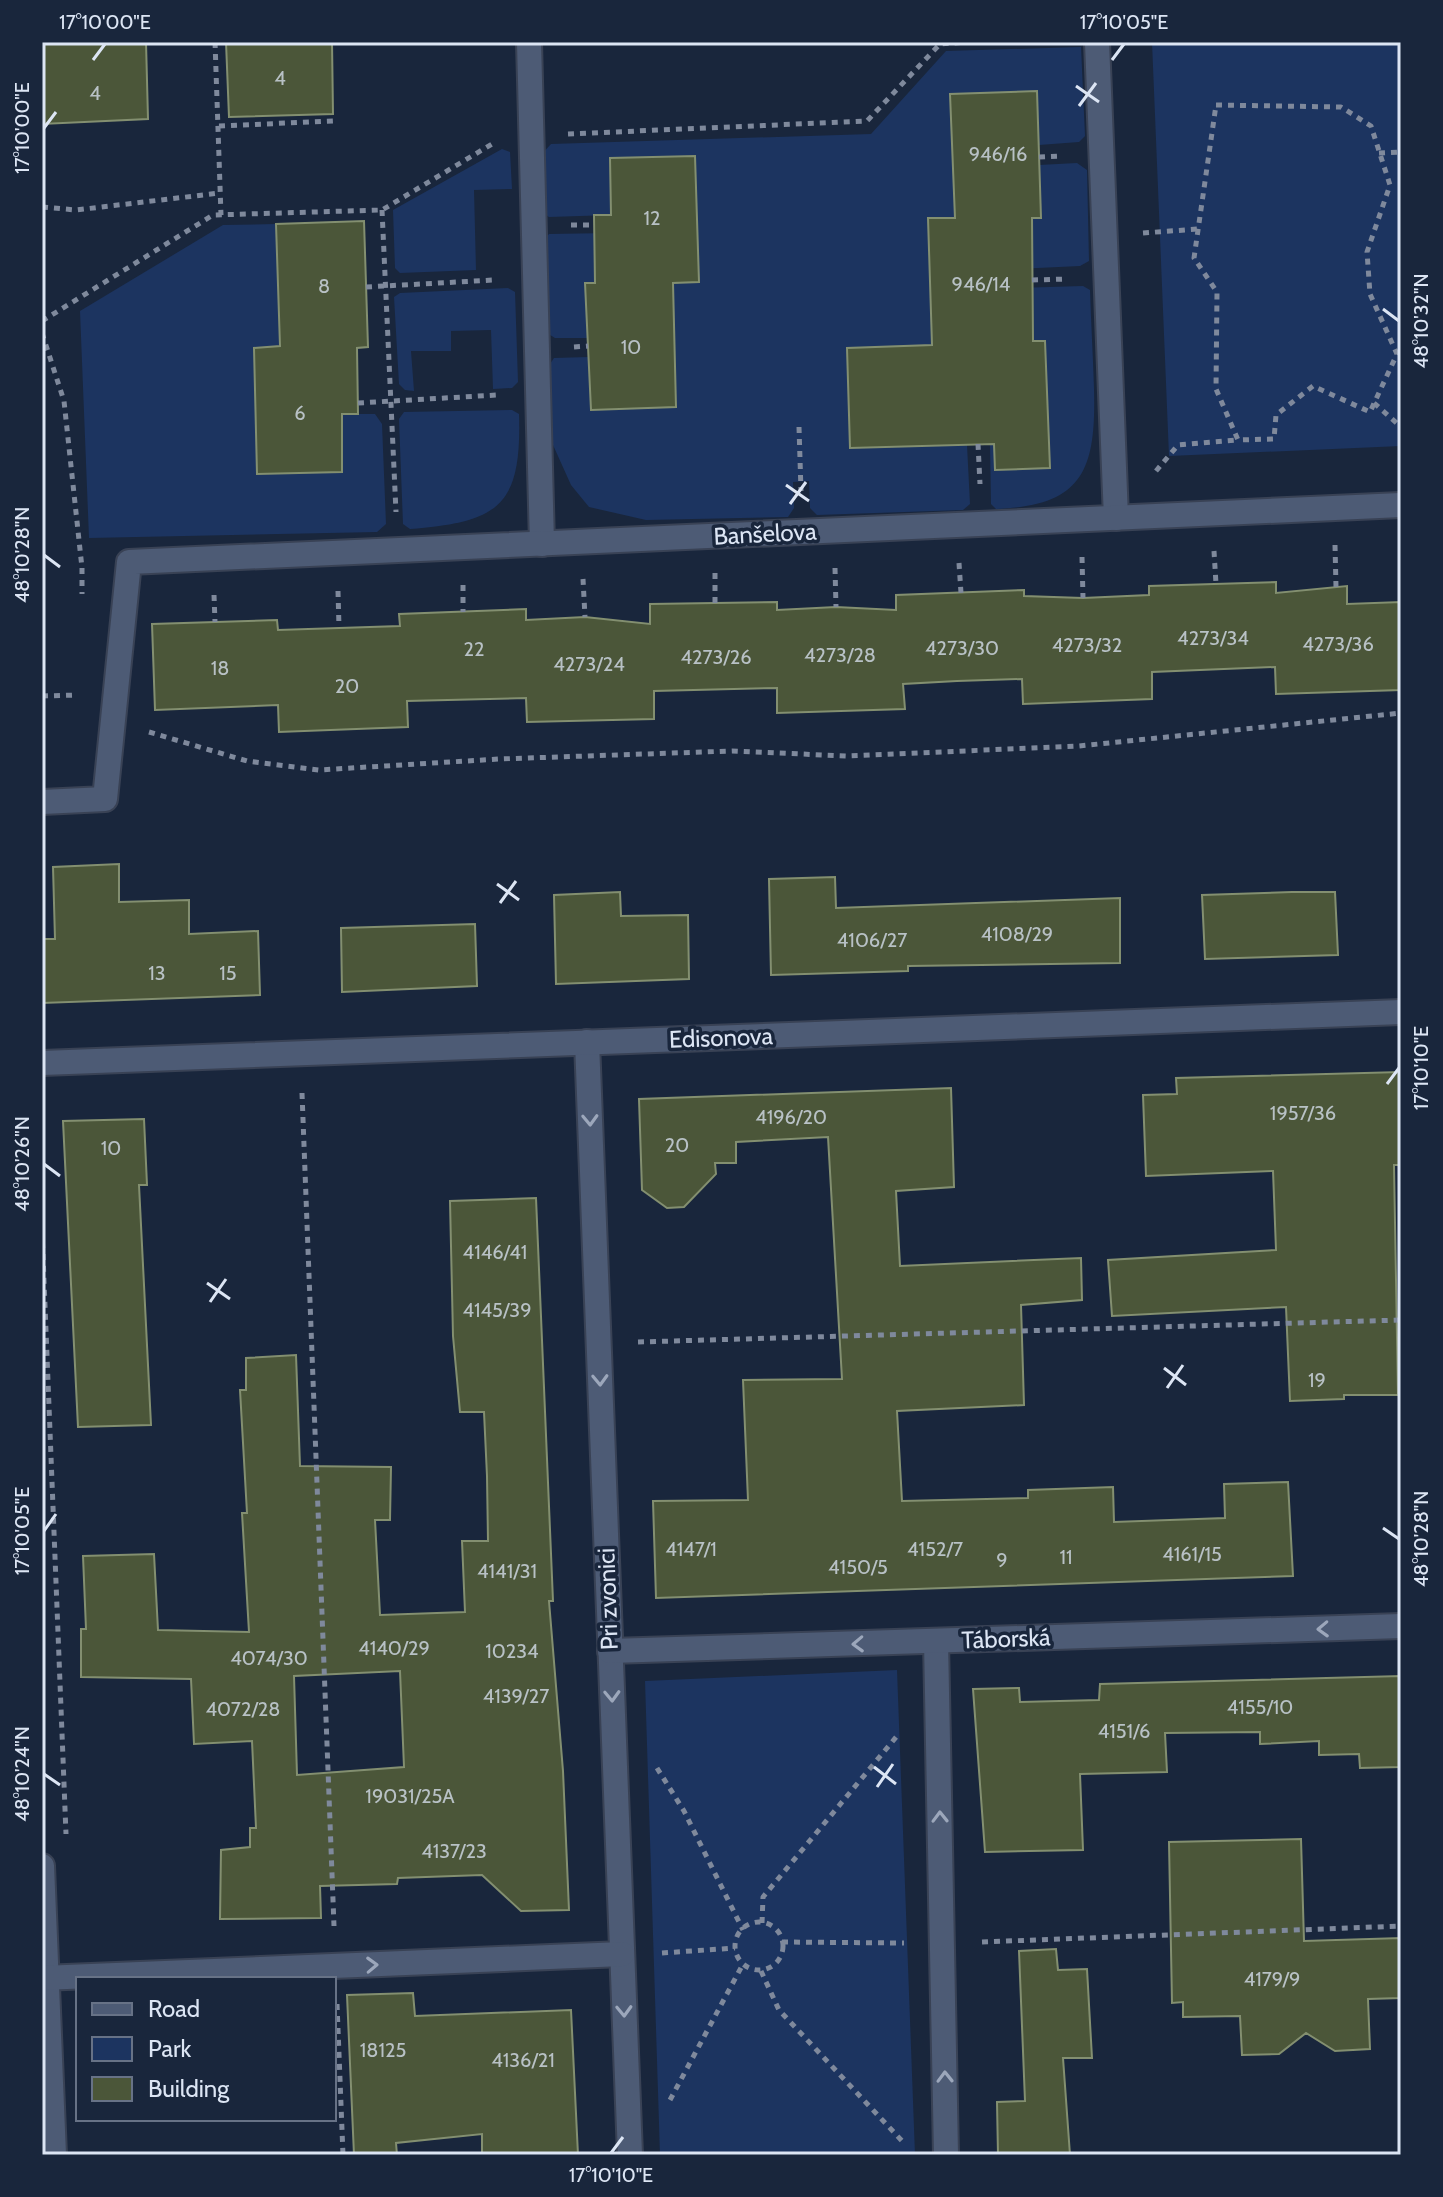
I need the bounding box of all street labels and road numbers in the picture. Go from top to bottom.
street label: Banšelova [713,516,818,551]
street label: Edisonova [668,1021,774,1054]
street label: Pri zvonici [591,1547,624,1651]
street label: Táborská [961,1622,1051,1655]

